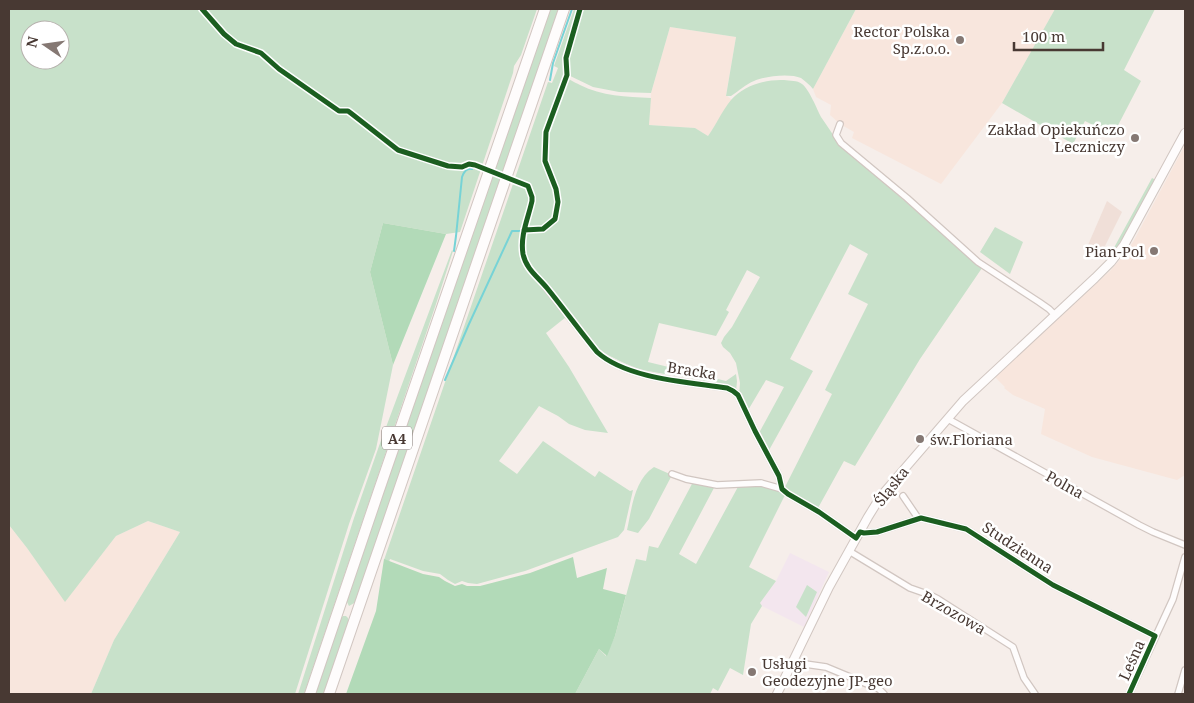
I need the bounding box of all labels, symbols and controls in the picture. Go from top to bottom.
north arrow [20,20,70,70]
scale bar [1014,20,1103,52]
place label: Rector Polska Sp.z.o.o. [854,21,950,58]
text: 100 m [1022,26,1065,46]
text: N [21,34,42,49]
marker: Rector Polska Sp.z.o.o. [954,34,966,46]
place label: Zakład Opiekuńczo Leczniczy [988,119,1126,156]
marker: Zakład Opiekuńczo Leczniczy [1129,132,1141,144]
place label: Pian-Pol [1085,241,1144,261]
marker: Pian-Pol [1148,245,1160,257]
street label: Bracka [666,356,718,384]
road number: A4 [382,426,412,449]
place label: św.Floriana [930,429,1013,449]
marker: św.Floriana [914,433,926,445]
street label: Śląska [869,462,913,510]
street label: Polna [1042,465,1088,503]
street label: Studzienna [979,517,1057,577]
street label: Brzozowa [918,586,990,638]
street label: Leśna [1113,637,1149,683]
place label: Usługi Geodezyjne JP-geo [762,653,893,690]
marker: Usługi Geodezyjne JP-geo [746,666,758,678]

